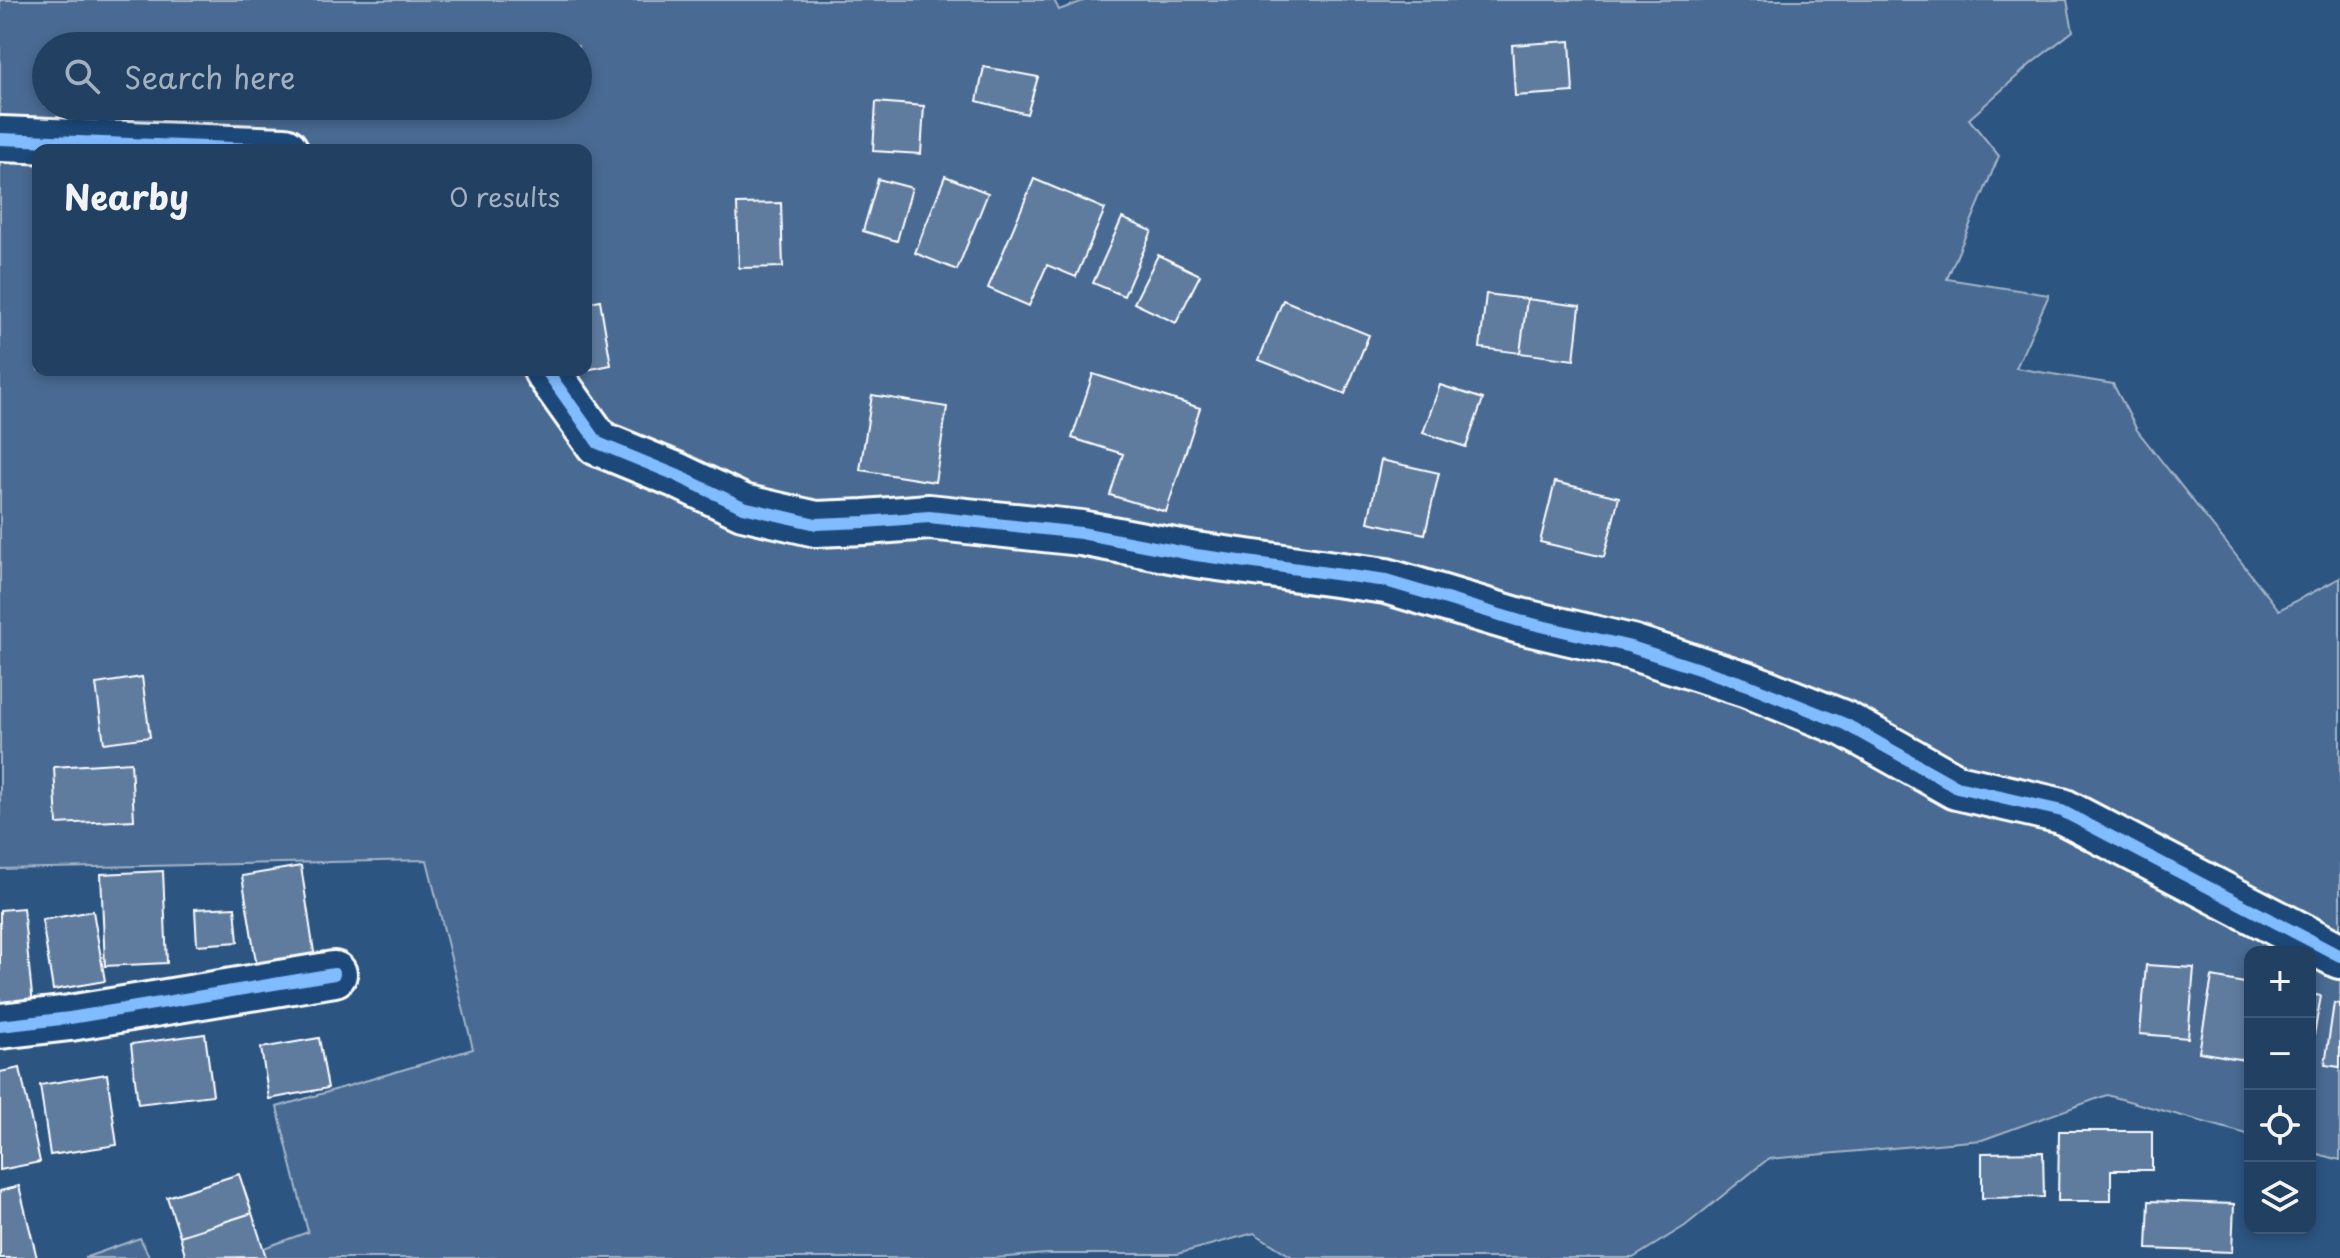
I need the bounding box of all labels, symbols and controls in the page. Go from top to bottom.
search box [32,32,592,120]
icon: search [60,54,104,98]
text: Search here [124,54,296,99]
text: Nearby [64,170,189,222]
text: 0 results [449,177,560,216]
map controls [2244,946,2316,1234]
button: + [2244,946,2316,1018]
button: − [2244,1018,2316,1090]
button: locate [2244,1090,2316,1162]
button: layers [2244,1162,2316,1234]

